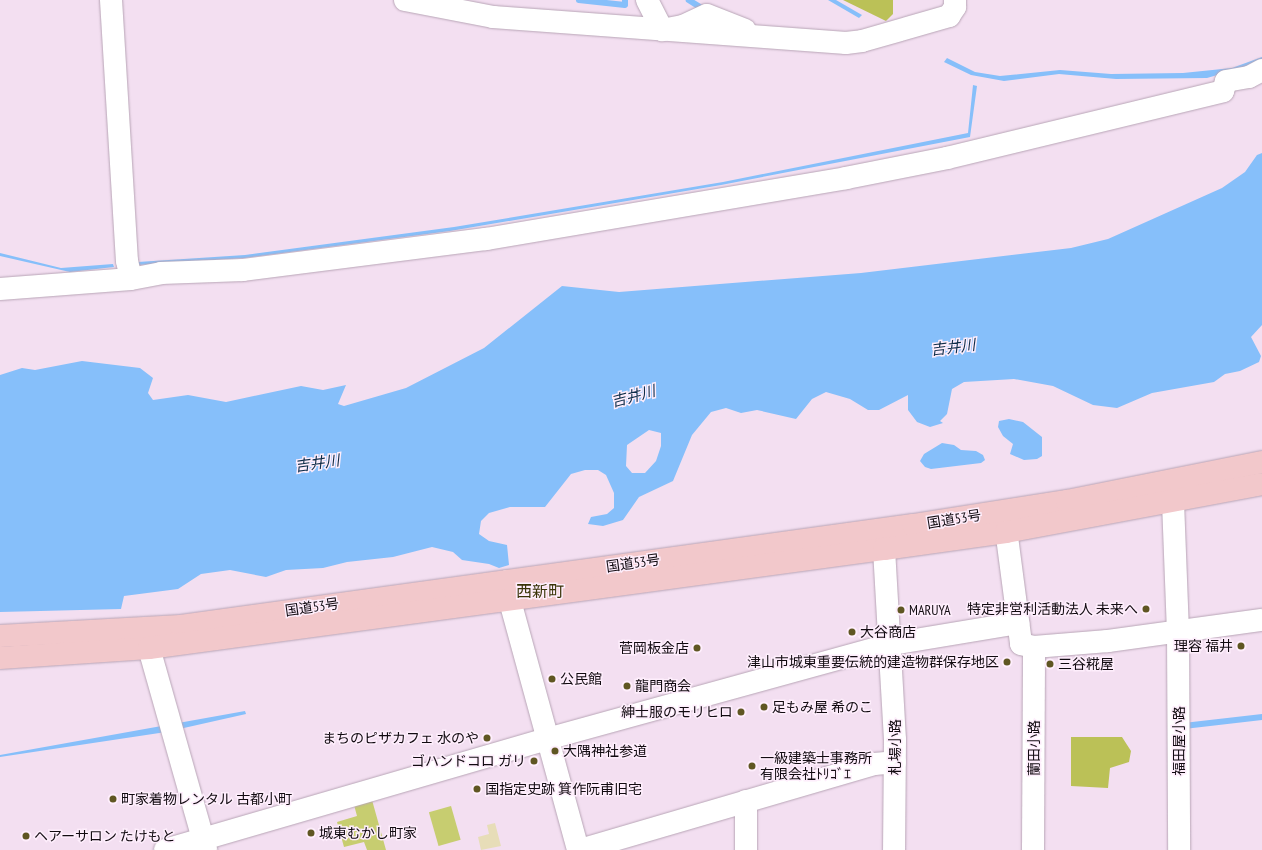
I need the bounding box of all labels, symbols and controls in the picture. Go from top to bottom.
water label: 吉井川 [930,335,976,359]
water label: 吉井川 [609,381,657,411]
water label: 吉井川 [293,451,341,475]
street label: 国道53号 [926,506,982,532]
street label: 国道53号 [605,551,661,575]
district label: 西新町 [516,581,564,601]
street label: 国道53号 [284,595,340,619]
place label: 特定非営利活動法人 未来へ [967,601,1138,617]
place label: MARUYA [909,602,951,618]
marker: 特定非営利活動法人 未来へ [1141,604,1151,614]
marker: MARUYA [896,605,906,615]
place label: 大谷商店 [860,624,916,640]
marker: 大谷商店 [847,627,857,637]
place label: 理容 福井 [1174,638,1233,654]
place label: 菅岡板金店 [619,640,689,656]
marker: 理容 福井 [1236,641,1246,651]
marker: 菅岡板金店 [692,643,702,653]
place label: 津山市城東重要伝統的建造物群保存地区 [747,654,999,670]
place label: 三谷糀屋 [1058,656,1114,672]
marker: 津山市城東重要伝統的建造物群保存地区 [1002,657,1012,667]
marker: 三谷糀屋 [1045,659,1055,669]
place label: 公民館 [560,671,602,687]
marker: 公民館 [547,674,557,684]
place label: 龍門商会 [635,678,691,694]
marker: 龍門商会 [622,681,632,691]
place label: 足もみ屋 希のこ [772,699,873,715]
marker: 足もみ屋 希のこ [759,702,769,712]
place label: 紳士服のモリヒロ [621,704,733,720]
street label: 福田屋小路 [1171,706,1187,776]
marker: 紳士服のモリヒロ [736,707,746,717]
street label: 札場小路 [887,719,903,775]
street label: 蘭田小路 [1026,720,1042,776]
place label: まちのピザカフェ 水のや [322,730,479,746]
marker: まちのピザカフェ 水のや [482,733,492,743]
place label: 大隅神社参道 [563,743,647,759]
marker: 大隅神社参道 [550,746,560,756]
place label: 一級建築士事務所 有限会社ﾄﾘｺﾞｴ [760,750,872,782]
place label: ゴハンドコロ ガリ [411,753,526,769]
marker: ゴハンドコロ ガリ [529,756,539,766]
marker: 一級建築士事務所 有限会社ﾄﾘｺﾞｴ [747,761,757,771]
place label: 国指定史跡 箕作阮甫旧宅 [485,781,642,797]
marker: 国指定史跡 箕作阮甫旧宅 [472,784,482,794]
place label: 町家着物レンタル 古都小町 [121,791,292,807]
marker: 町家着物レンタル 古都小町 [108,794,118,804]
place label: 城東むかし町家 [319,825,417,841]
place label: ヘアーサロン たけもと [34,828,176,844]
marker: 城東むかし町家 [306,828,316,838]
marker: ヘアーサロン たけもと [21,831,31,841]

